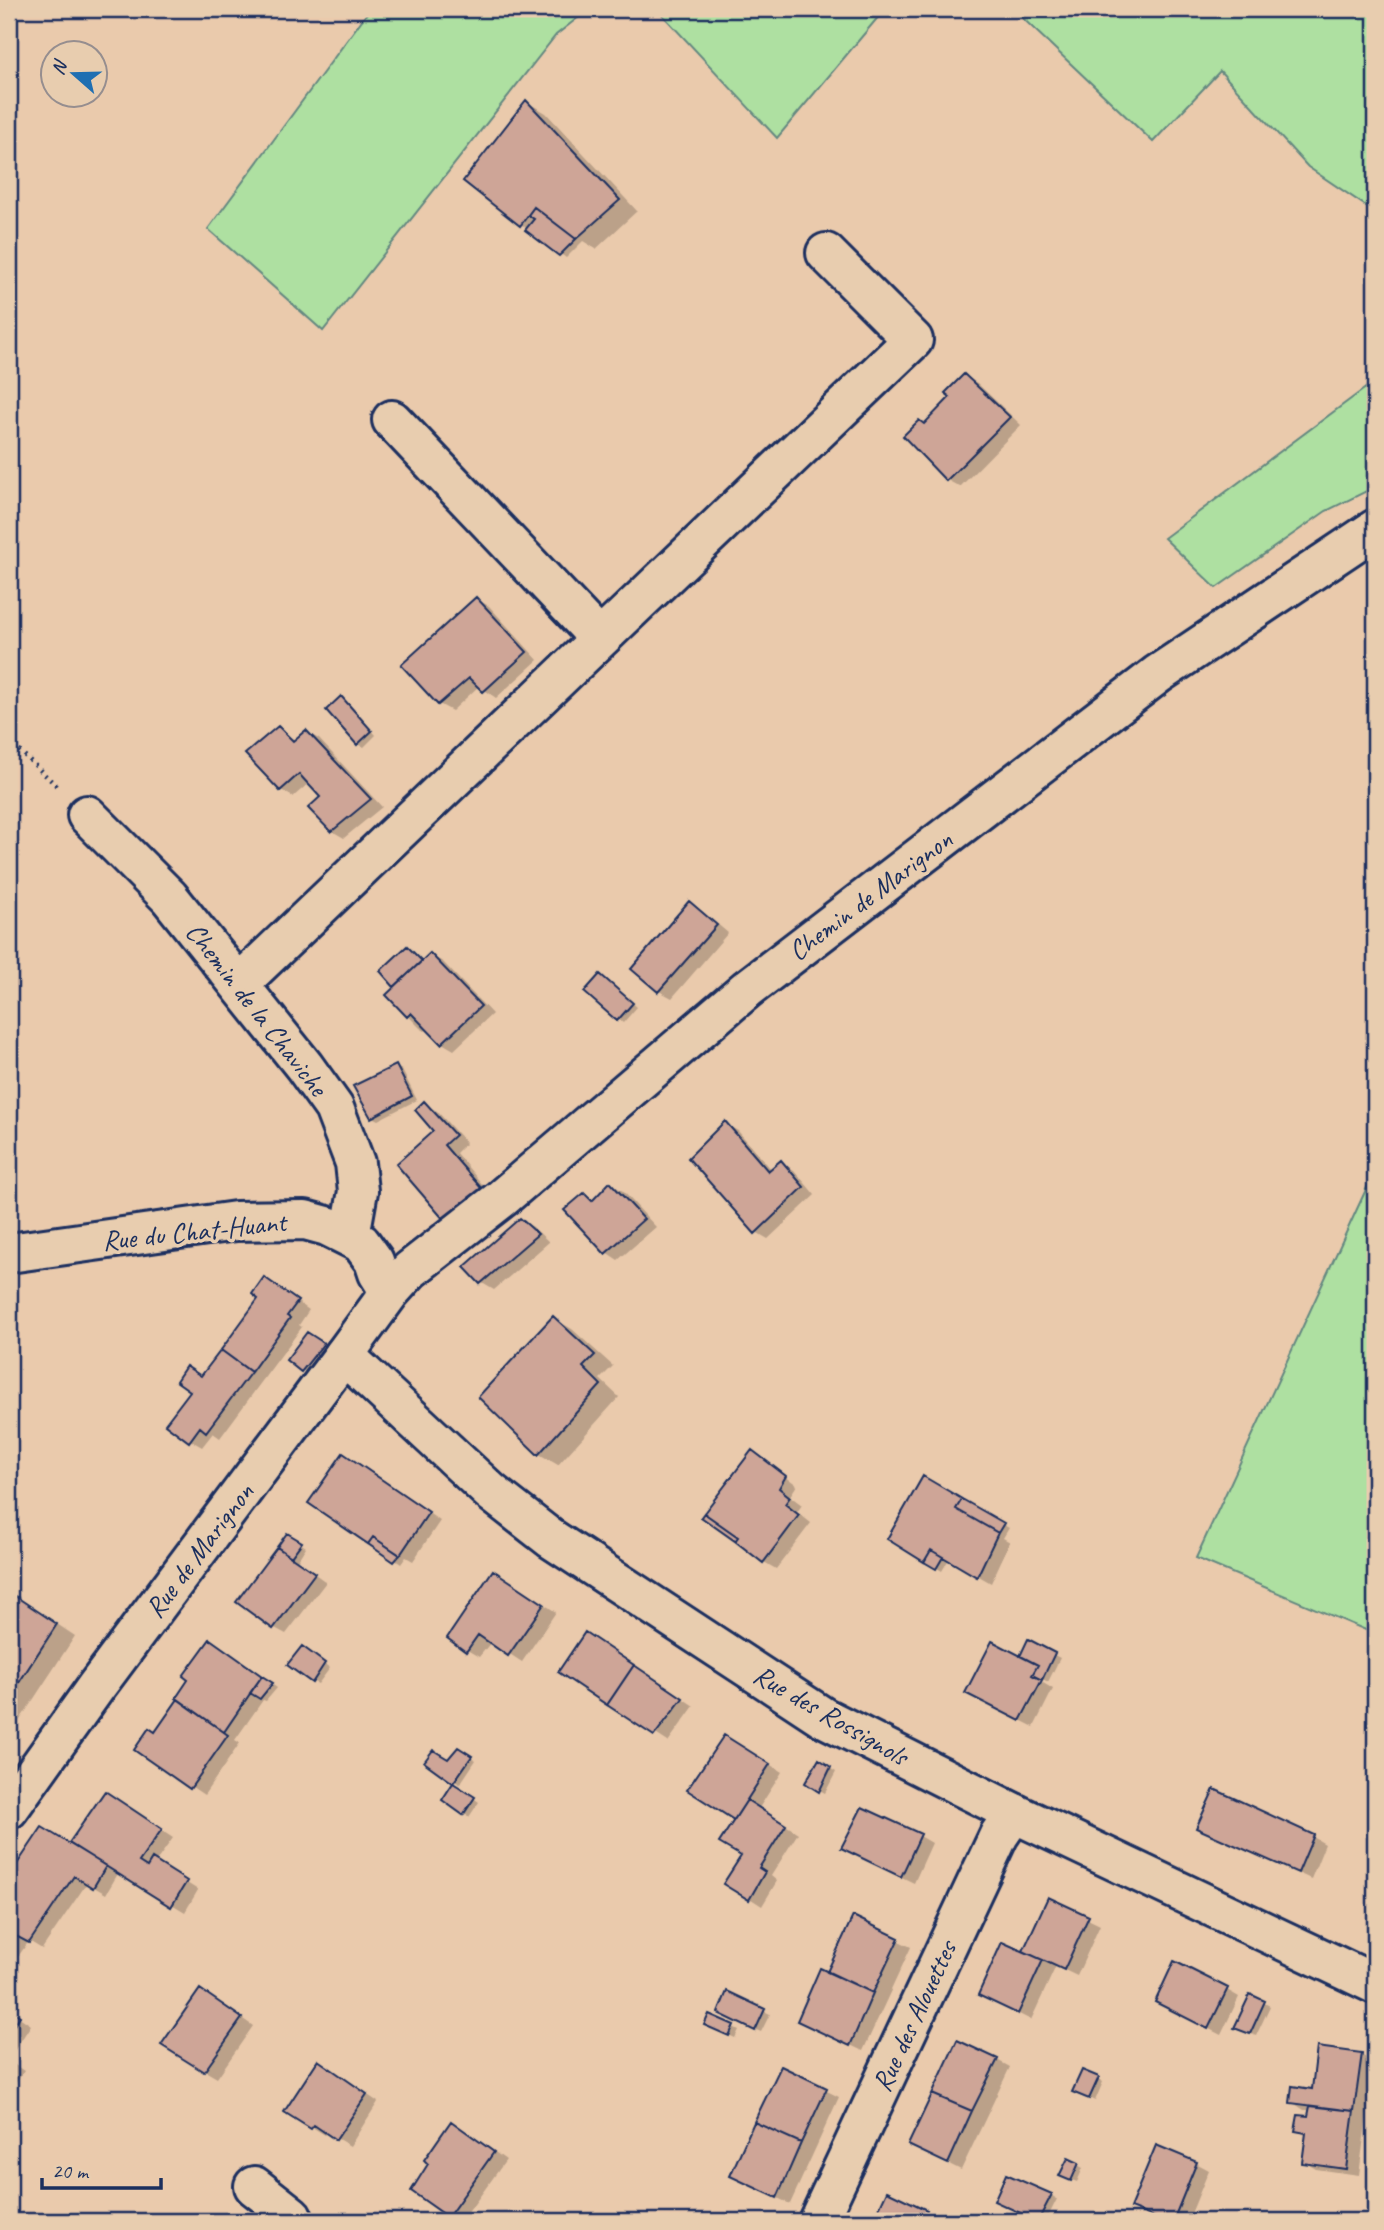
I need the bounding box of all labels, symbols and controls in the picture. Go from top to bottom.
north arrow [38,38,108,108]
text: N [46,56,73,78]
street label: Chemin de Marignon [781,822,959,968]
street label: Chemin de la Chaviche [178,915,337,1104]
street label: Rue du Chat-Huant [100,1204,290,1258]
street label: Rue de Marignon [137,1475,261,1624]
street label: Rue des Rossignols [748,1657,917,1775]
street label: Rue des Alouettes [864,1933,965,2097]
scale bar [42,2146,161,2190]
text: 20 m [52,2158,90,2184]

